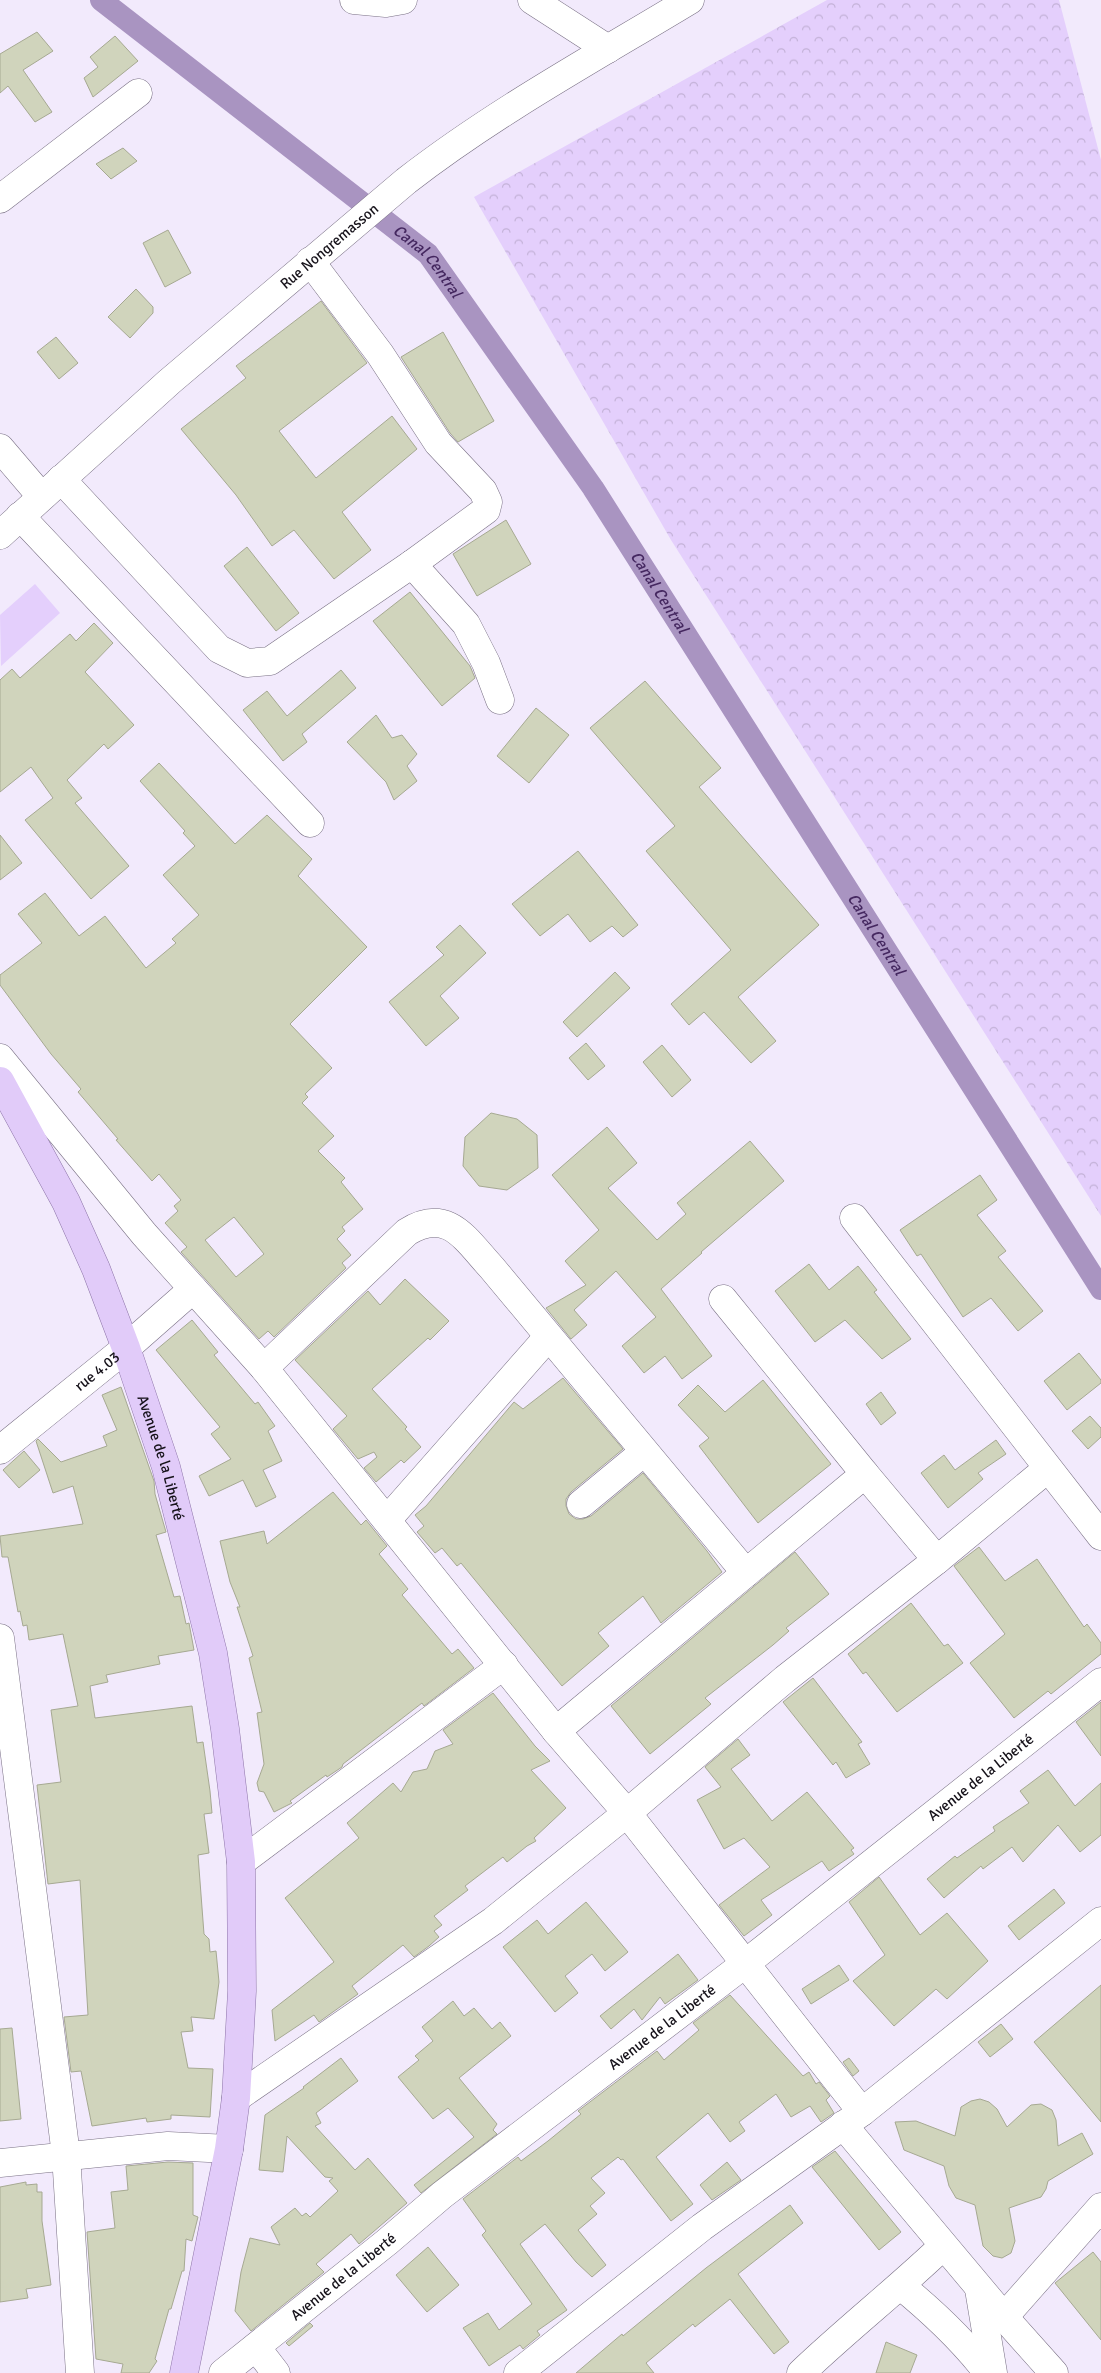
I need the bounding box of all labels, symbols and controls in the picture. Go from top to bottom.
street label: Rue Nongremasson [276,199,382,293]
water label: Canal Central [389,221,467,303]
water label: Canal Central [626,548,693,638]
water label: Canal Central [843,890,910,980]
street label: rue 4.03 [71,1348,123,1395]
street label: Avenue de la Liberté [133,1393,188,1522]
street label: Avenue de la Liberté [924,1730,1037,1825]
street label: Avenue de la Liberté [605,1981,719,2074]
street label: Avenue de la Liberté [287,2229,400,2324]

